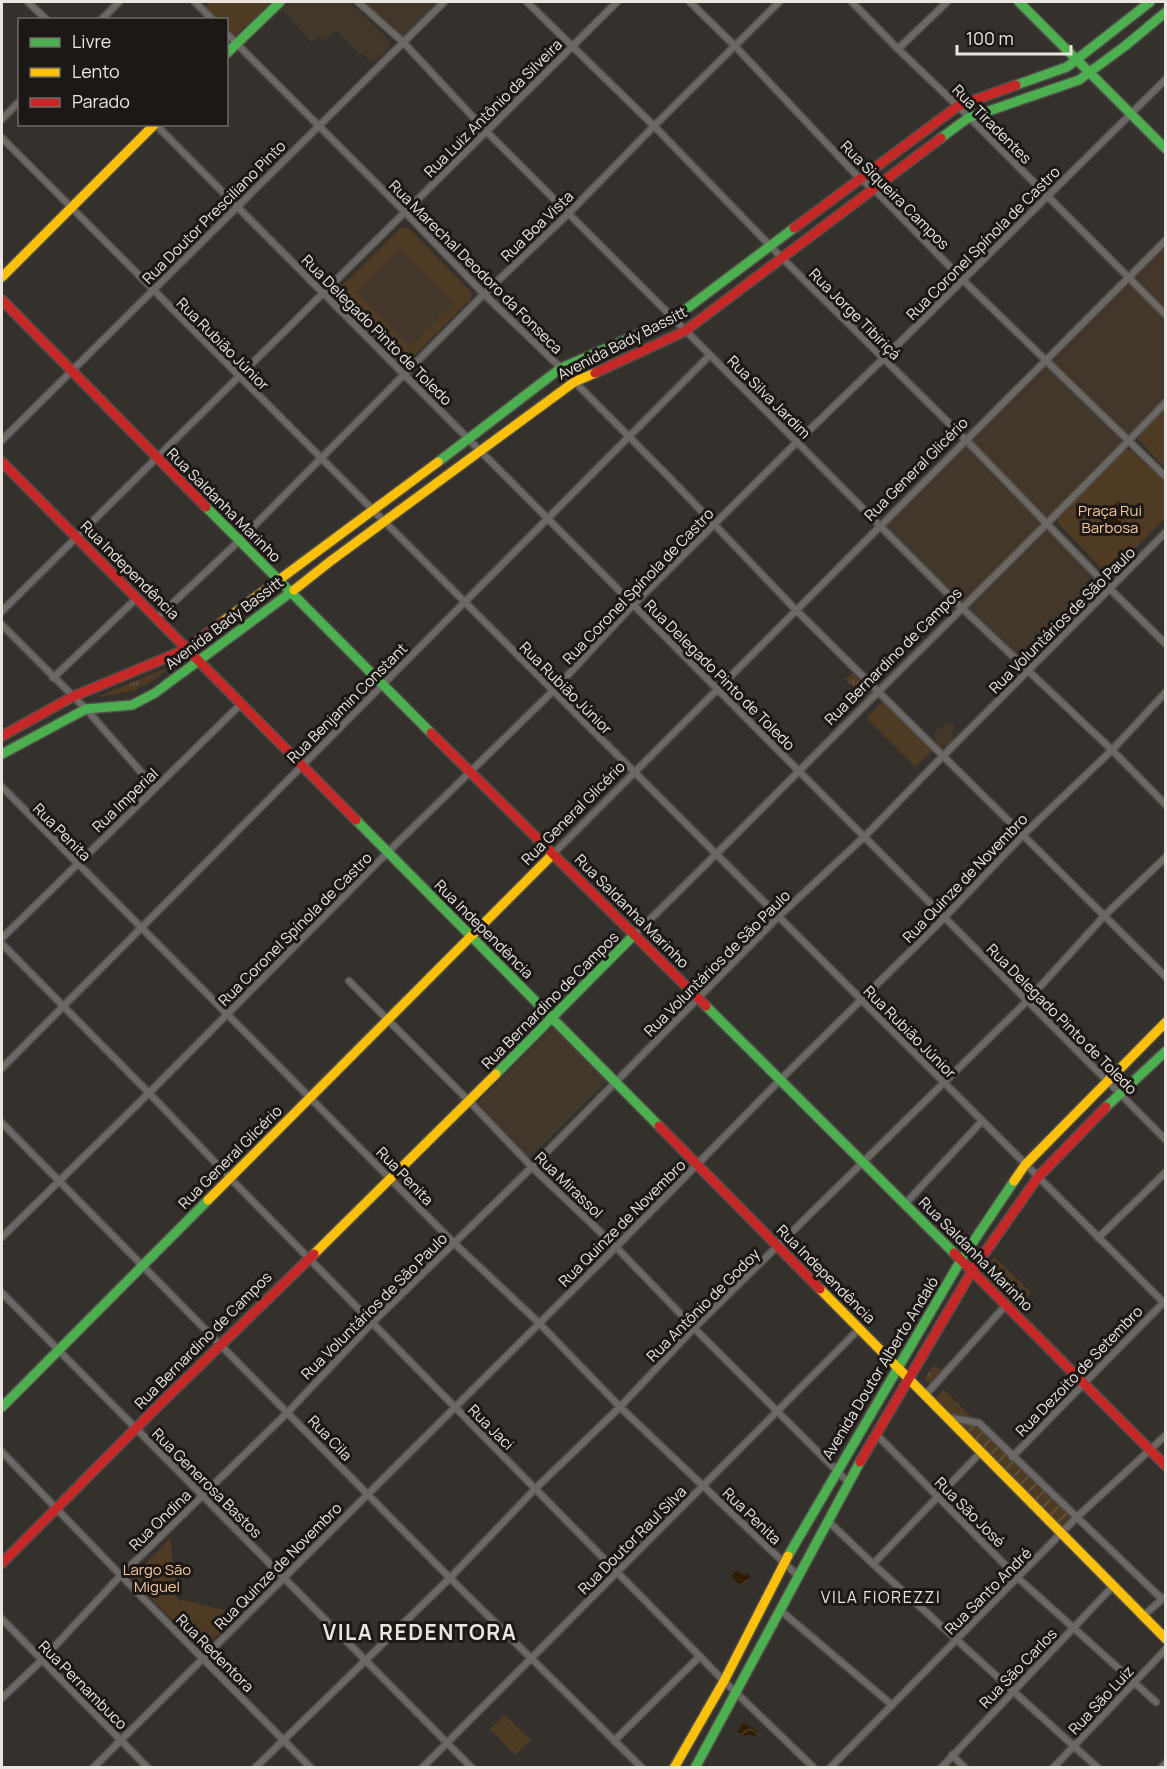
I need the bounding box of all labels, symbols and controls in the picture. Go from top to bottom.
legend [18,18,228,126]
scale bar [957,18,1071,56]
text: 100 m [966,26,1014,50]
text: Livre [72,29,111,53]
street label: Rua Luiz Antônio da Silveira [419,34,567,182]
text: Lento [72,59,120,83]
street label: Rua Tiradentes [948,80,1036,168]
text: Parado [72,89,130,113]
street label: Rua Doutor Presciliano Pinto [138,135,291,288]
street label: Rua Siqueira Campos [836,136,954,254]
street label: Rua Coronel Spínola de Castro [902,161,1065,324]
street label: Rua Marechal Deodoro da Fonseca [384,175,568,359]
street label: Rua Boa Vista [496,186,578,266]
street label: Rua Delegado Pinto de Toledo [297,250,457,410]
street label: Rua Jorge Tibiriçá [805,264,905,364]
street label: Rua Rubião Júnior [172,293,274,395]
street label: Avenida Bady Bassitt [554,301,690,385]
street label: Rua Silva Jardim [723,351,815,443]
street label: Rua General Glicério [859,412,973,526]
street label: Rua Saldanha Marinho [162,443,286,567]
park label: Praça Rui Barbosa [1078,500,1142,538]
street label: Rua Coronel Spínola de Castro [558,503,718,669]
street label: Rua Independência [76,516,184,624]
street label: Rua Voluntários de São Paulo [984,542,1140,698]
street label: Avenida Bady Bassitt [161,572,287,674]
street label: Rua Bernardino de Campos [820,582,967,729]
street label: Rua Delegado Pinto de Toledo [640,595,800,755]
street label: Rua Rubião Júnior [515,637,617,739]
street label: Rua Benjamin Constant [282,638,412,768]
street label: Rua General Glicério [516,756,630,870]
street label: Rua Imperial [87,763,163,837]
street label: Rua Penita [28,798,96,866]
street label: Rua Quinze de Novembro [898,809,1032,947]
street label: Rua Coronel Spínola de Castro [214,847,377,1010]
street label: Rua Saldanha Marinho [570,849,694,973]
street label: Rua Independência [430,875,538,983]
street label: Rua Voluntários de São Paulo [639,885,795,1041]
street label: Rua Bernardino de Campos [477,926,624,1073]
street label: Rua Delegado Pinto de Toledo [982,939,1142,1099]
street label: Rua Rubião Júnior [859,981,961,1083]
street label: Rua General Glicério [173,1100,287,1214]
street label: Rua Penita [372,1142,438,1210]
street label: Rua Mirassol [530,1147,608,1223]
street label: Rua Quinze de Novembro [554,1155,690,1291]
street label: Rua Saldanha Marinho [914,1192,1038,1316]
street label: Rua Independência [772,1220,880,1328]
street label: Rua Voluntários de São Paulo [296,1228,452,1384]
street label: Rua Antônio de Godoy [642,1244,764,1366]
street label: Rua Bernardino de Campos [130,1266,277,1413]
street label: Avenida Doutor Alberto Andaló [817,1273,943,1463]
street label: Rua Dezoito de Setembro [1011,1301,1147,1441]
street label: Rua Jaci [464,1400,518,1454]
street label: Rua Cila [303,1411,357,1465]
street label: Rua Generosa Bastos [147,1423,267,1543]
street label: Rua São José [930,1472,1010,1552]
street label: Rua Doutor Raul Silva [573,1481,691,1599]
street label: Rua Penita [718,1483,786,1549]
street label: Rua Ondina [124,1485,196,1555]
street label: Rua Quinze de Novembro [210,1498,346,1634]
street label: Rua Santo André [940,1543,1036,1639]
park label: Largo São Miguel [123,1559,191,1597]
district label: VILA FIOREZZI [821,1586,941,1608]
street label: Rua Redentora [171,1609,259,1697]
district label: VILA REDENTORA [323,1618,517,1646]
street label: Rua São Carlos [974,1623,1062,1713]
street label: Rua Pernambuco [34,1636,132,1734]
street label: Rua São Luiz [1064,1661,1138,1739]

